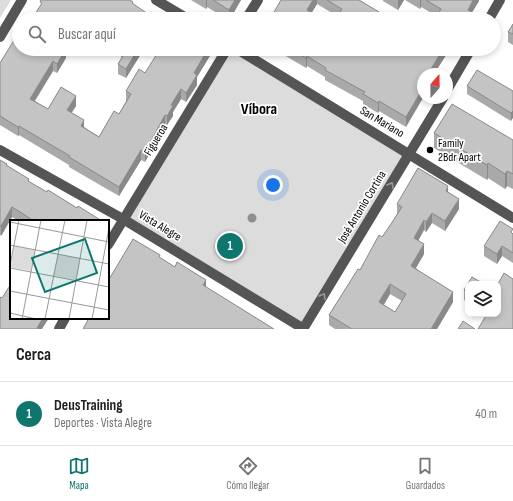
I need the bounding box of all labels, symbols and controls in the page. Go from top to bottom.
search box [12,12,501,56]
icon: search [26,23,48,45]
text: Buscar aquí [58,25,116,44]
north arrow [417,68,453,104]
district label: Víbora [241,100,277,119]
street label: San Mariano [357,103,407,141]
street label: Figueroa [141,121,171,159]
place label: Family 2Bdr Apart [438,136,481,165]
marker: Family 2Bdr Apart [425,145,435,155]
street label: José Antonio Cortina [334,168,390,247]
your location [263,175,283,195]
one-way arrow [386,182,393,189]
street label: Vista Alegre [136,207,184,245]
inset map [10,220,109,319]
pin: 1 [217,231,243,261]
map controls [465,281,501,317]
button: layers [465,281,501,317]
one-way arrow [318,293,326,300]
text: Cerca [16,345,51,365]
text: DeusTraining [54,396,123,415]
text: 1 [26,406,32,422]
text: 40 m [475,406,497,422]
text: Deportes · Vista Alegre [54,415,152,431]
tab: Mapa [68,455,90,492]
tab: Cómo llegar [226,455,270,492]
tab: Guardados [406,455,445,492]

